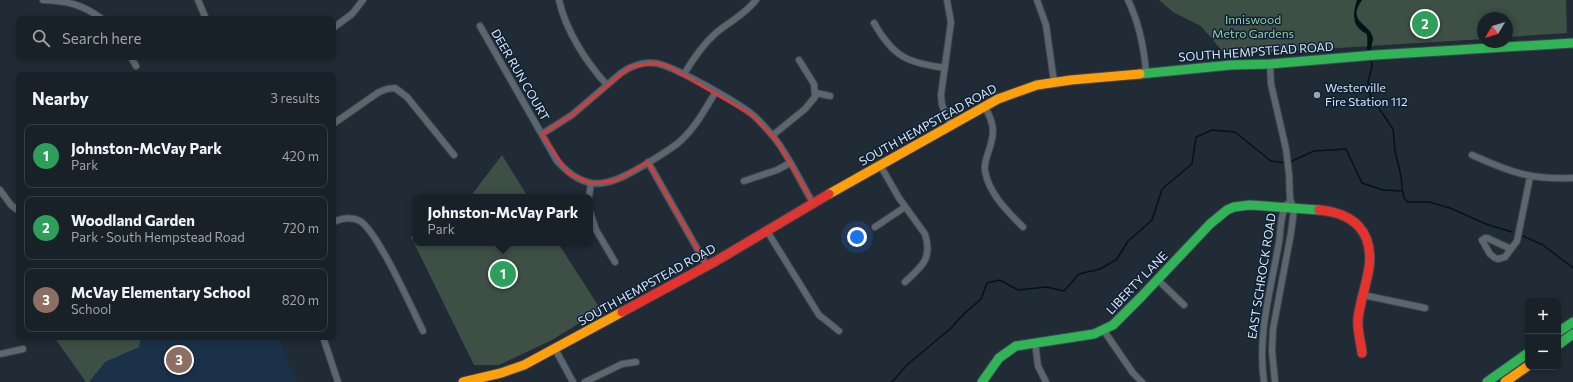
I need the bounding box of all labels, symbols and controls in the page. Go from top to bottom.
pin: 2 [1412,9,1438,39]
park label: Inniswood Metro Gardens [1212,12,1294,40]
north arrow [1477,12,1513,48]
search box [16,16,336,60]
street label: DEER RUN COURT [489,26,553,123]
icon: search [30,27,52,49]
text: Search here [62,29,141,47]
street label: SOUTH HEMPSTEAD ROAD [1178,39,1334,63]
street label: SOUTH HEMPSTEAD ROAD [856,80,999,168]
place label: Westerville Fire Station 112 [1325,80,1408,108]
text: Nearby [32,88,89,109]
text: 3 results [271,90,320,106]
marker: Westerville Fire Station 112 [1312,90,1322,100]
text: Johnston-McVay Park [71,139,222,157]
text: 1 [43,148,49,164]
text: 420 m [282,148,319,164]
text: Park [71,157,98,173]
popup [413,194,593,246]
text: Johnston-McVay Park [428,203,578,221]
text: Woodland Garden [71,211,195,229]
street label: EAST SCHROCK ROAD [1244,212,1278,340]
text: 2 [42,220,50,236]
text: 720 m [283,220,319,236]
text: Park [428,221,455,237]
your location [847,227,867,247]
text: Park · South Hempstead Road [71,229,245,245]
street label: SOUTH HEMPSTEAD ROAD [575,240,718,328]
street label: LIBERTY LANE [1103,248,1170,317]
pin: 1 [490,259,516,289]
text: McVay Elementary School [71,283,250,301]
text: 3 [42,292,50,308]
text: 820 m [282,292,319,308]
map controls [1525,298,1561,370]
button: + [1525,298,1561,334]
text: School [71,301,111,317]
button: − [1525,334,1561,370]
pin: 3 [166,345,192,375]

